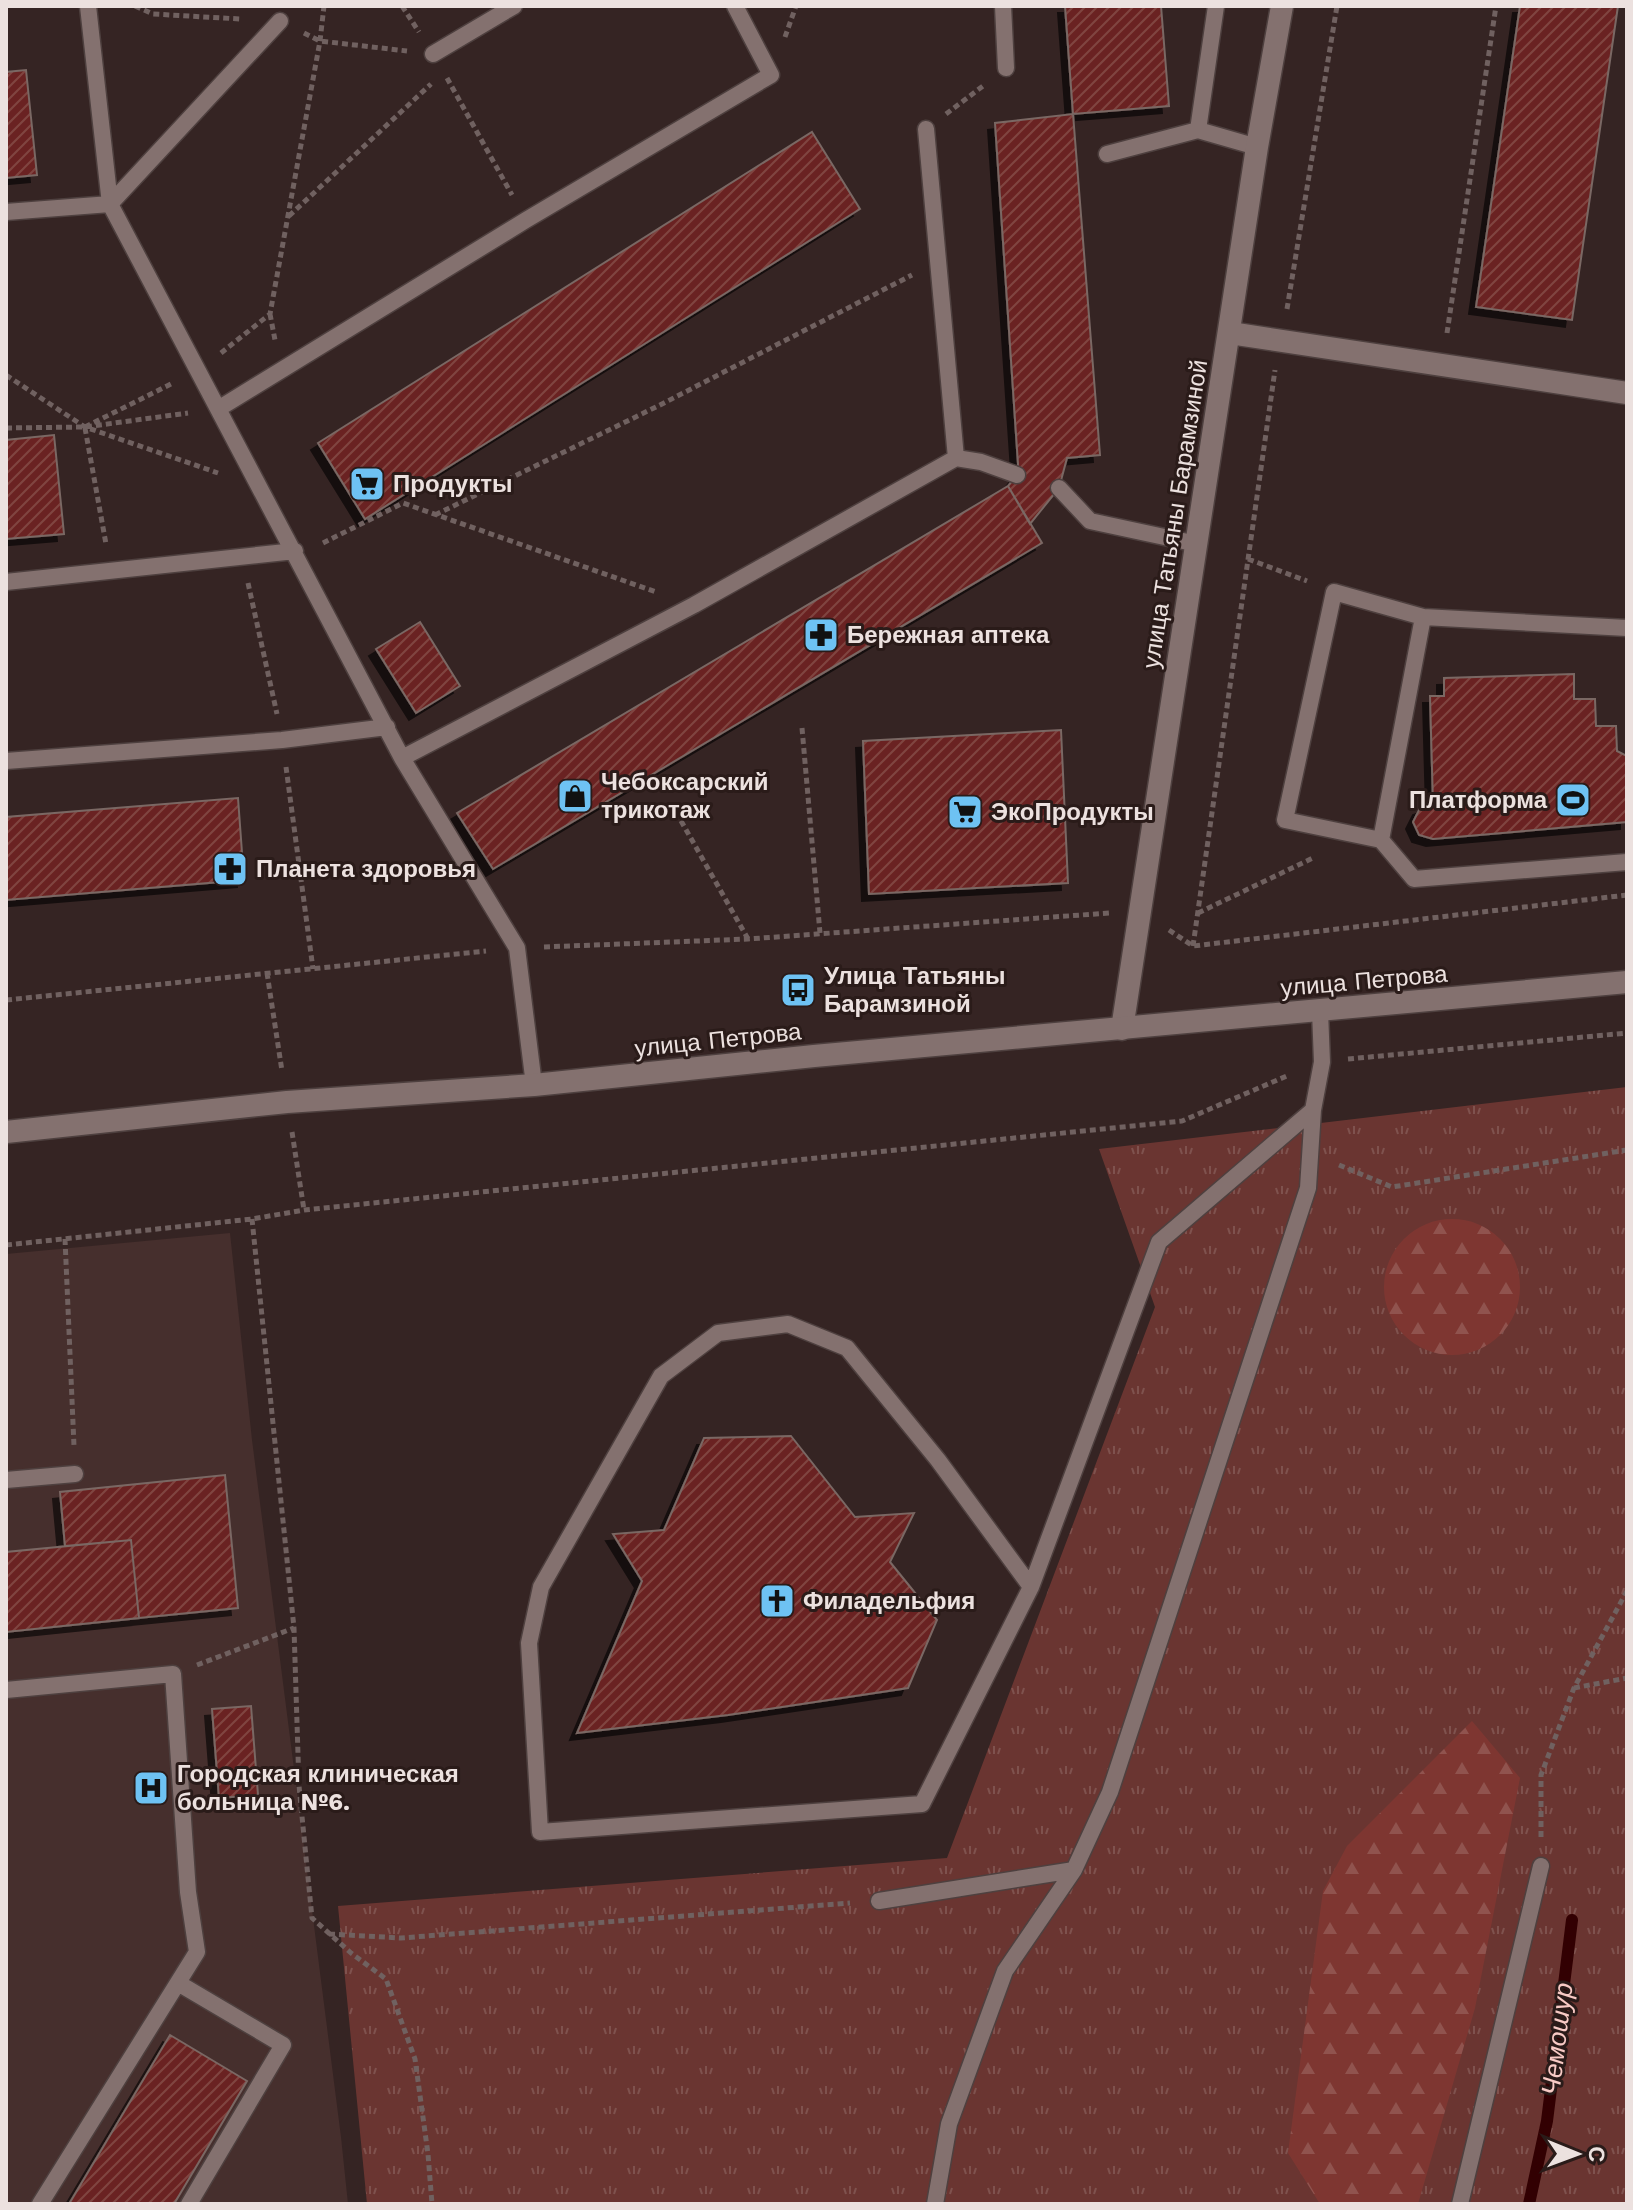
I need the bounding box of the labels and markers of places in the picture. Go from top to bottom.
supermarket icon: Продукты [348,465,386,503]
place label: Продукты [393,470,512,498]
pharmacy icon: Бережная аптека [802,616,840,654]
place label: Бережная аптека [847,621,1050,649]
place label: Чебоксарский трикотаж [601,768,769,824]
shop icon: Чебоксарский трикотаж [556,777,594,815]
sports icon: Платформа [1554,781,1592,819]
place label: Платформа [1409,786,1548,814]
supermarket icon: ЭкоПродукты [946,793,984,831]
place label: ЭкоПродукты [991,798,1154,826]
pharmacy icon: Планета здоровья [211,850,249,888]
place label: Планета здоровья [256,855,476,883]
place label: Улица Татьяны Барамзиной [824,962,1006,1018]
bus stop icon: Улица Татьяны Барамзиной [779,971,817,1009]
church icon: Филадельфия [758,1582,796,1620]
place label: Филадельфия [803,1587,975,1615]
place label: Городская клиническая больница №6. [177,1760,459,1816]
hospital icon: Городская клиническая больница №6. [132,1769,170,1807]

